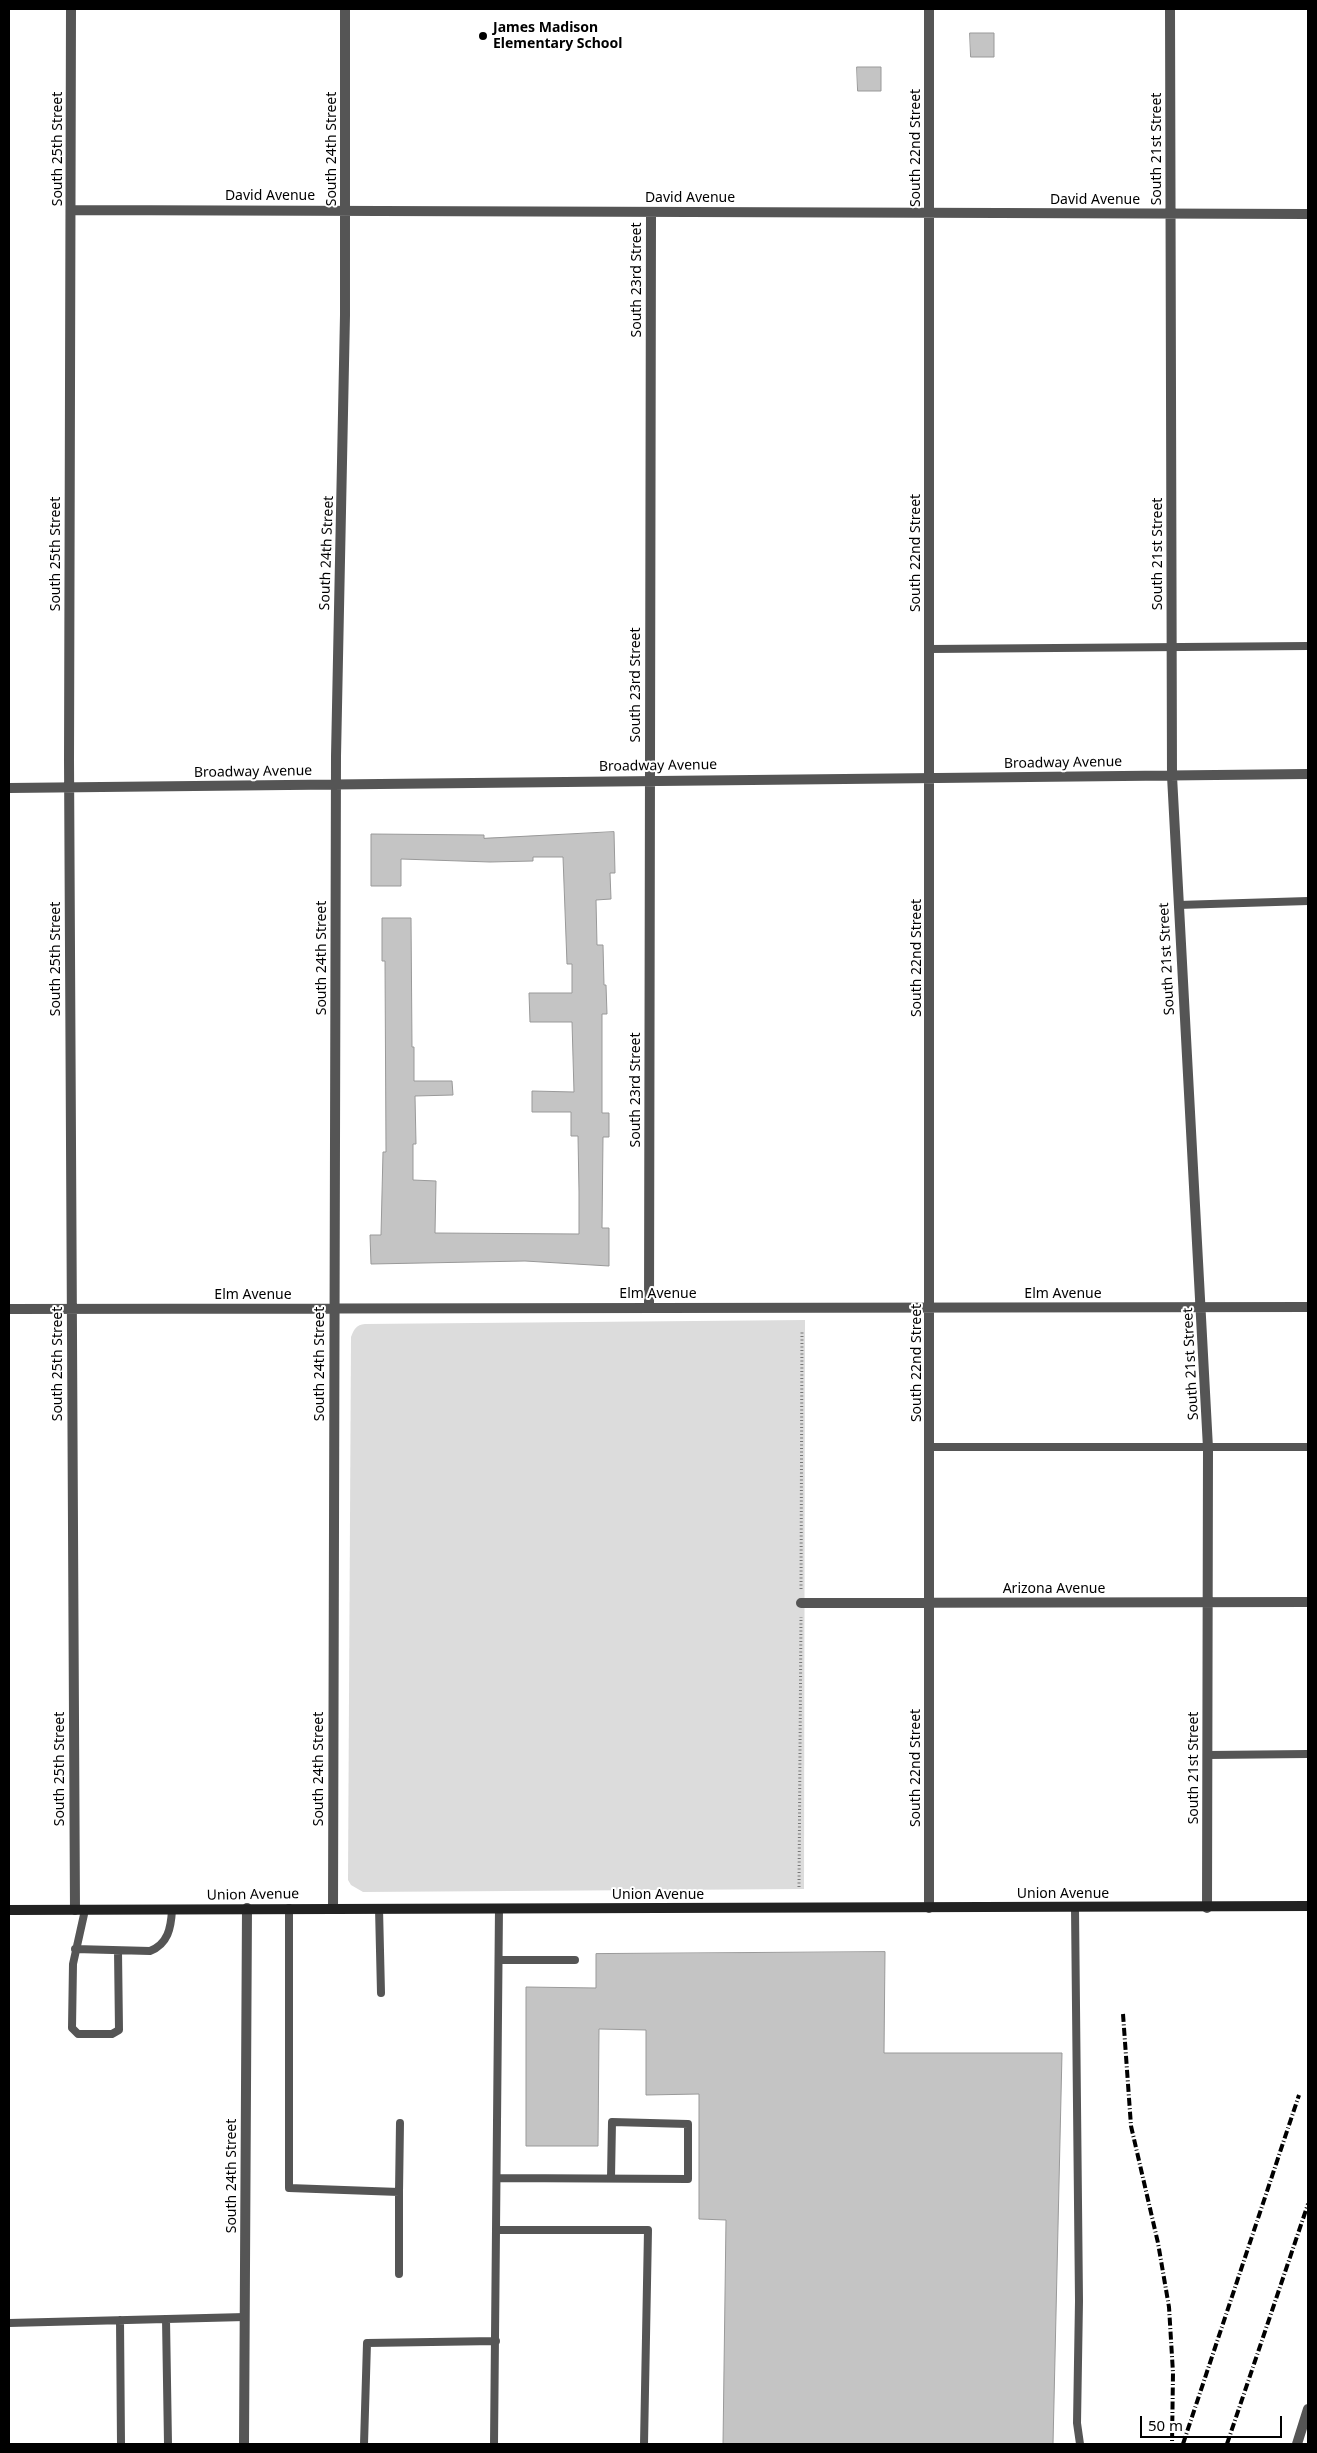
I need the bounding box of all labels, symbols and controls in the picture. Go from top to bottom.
place label: James Madison Elementary School [493,20,623,52]
marker: James Madison Elementary School [477,30,489,42]
street label: South 22nd Street [908,89,924,207]
street label: South 25th Street [50,92,66,206]
street label: South 24th Street [324,92,340,206]
street label: South 21st Street [1149,93,1165,205]
street label: David Avenue [225,188,315,204]
street label: David Avenue [645,190,735,206]
street label: David Avenue [1050,192,1140,208]
street label: South 23rd Street [629,222,645,338]
street label: South 22nd Street [908,494,924,612]
street label: South 24th Street [317,495,337,611]
street label: South 25th Street [48,497,64,611]
street label: South 21st Street [1150,498,1166,610]
street label: South 23rd Street [628,627,644,743]
street label: Broadway Avenue [1004,754,1122,772]
street label: Broadway Avenue [599,757,717,775]
street label: Broadway Avenue [194,763,312,781]
street label: South 22nd Street [909,899,925,1017]
street label: South 24th Street [314,901,330,1015]
street label: South 25th Street [48,902,64,1016]
street label: South 21st Street [1156,902,1178,1016]
street label: South 23rd Street [628,1032,644,1148]
street label: Elm Avenue [619,1286,697,1302]
street label: Elm Avenue [1024,1286,1102,1302]
street label: Elm Avenue [214,1287,292,1303]
street label: South 22nd Street [909,1304,925,1422]
street label: South 25th Street [50,1307,66,1421]
street label: South 24th Street [312,1307,328,1421]
street label: South 21st Street [1180,1307,1202,1421]
street label: Arizona Avenue [1003,1581,1105,1597]
street label: South 22nd Street [908,1709,924,1827]
street label: South 25th Street [52,1712,68,1826]
street label: South 24th Street [311,1712,327,1826]
street label: South 21st Street [1186,1712,1202,1824]
street label: Union Avenue [207,1886,299,1904]
street label: Union Avenue [1017,1886,1109,1902]
street label: Union Avenue [612,1887,704,1903]
street label: South 24th Street [224,2119,240,2233]
scale bar [1142,2406,1284,2438]
text: 50 m [1148,2415,1183,2435]

